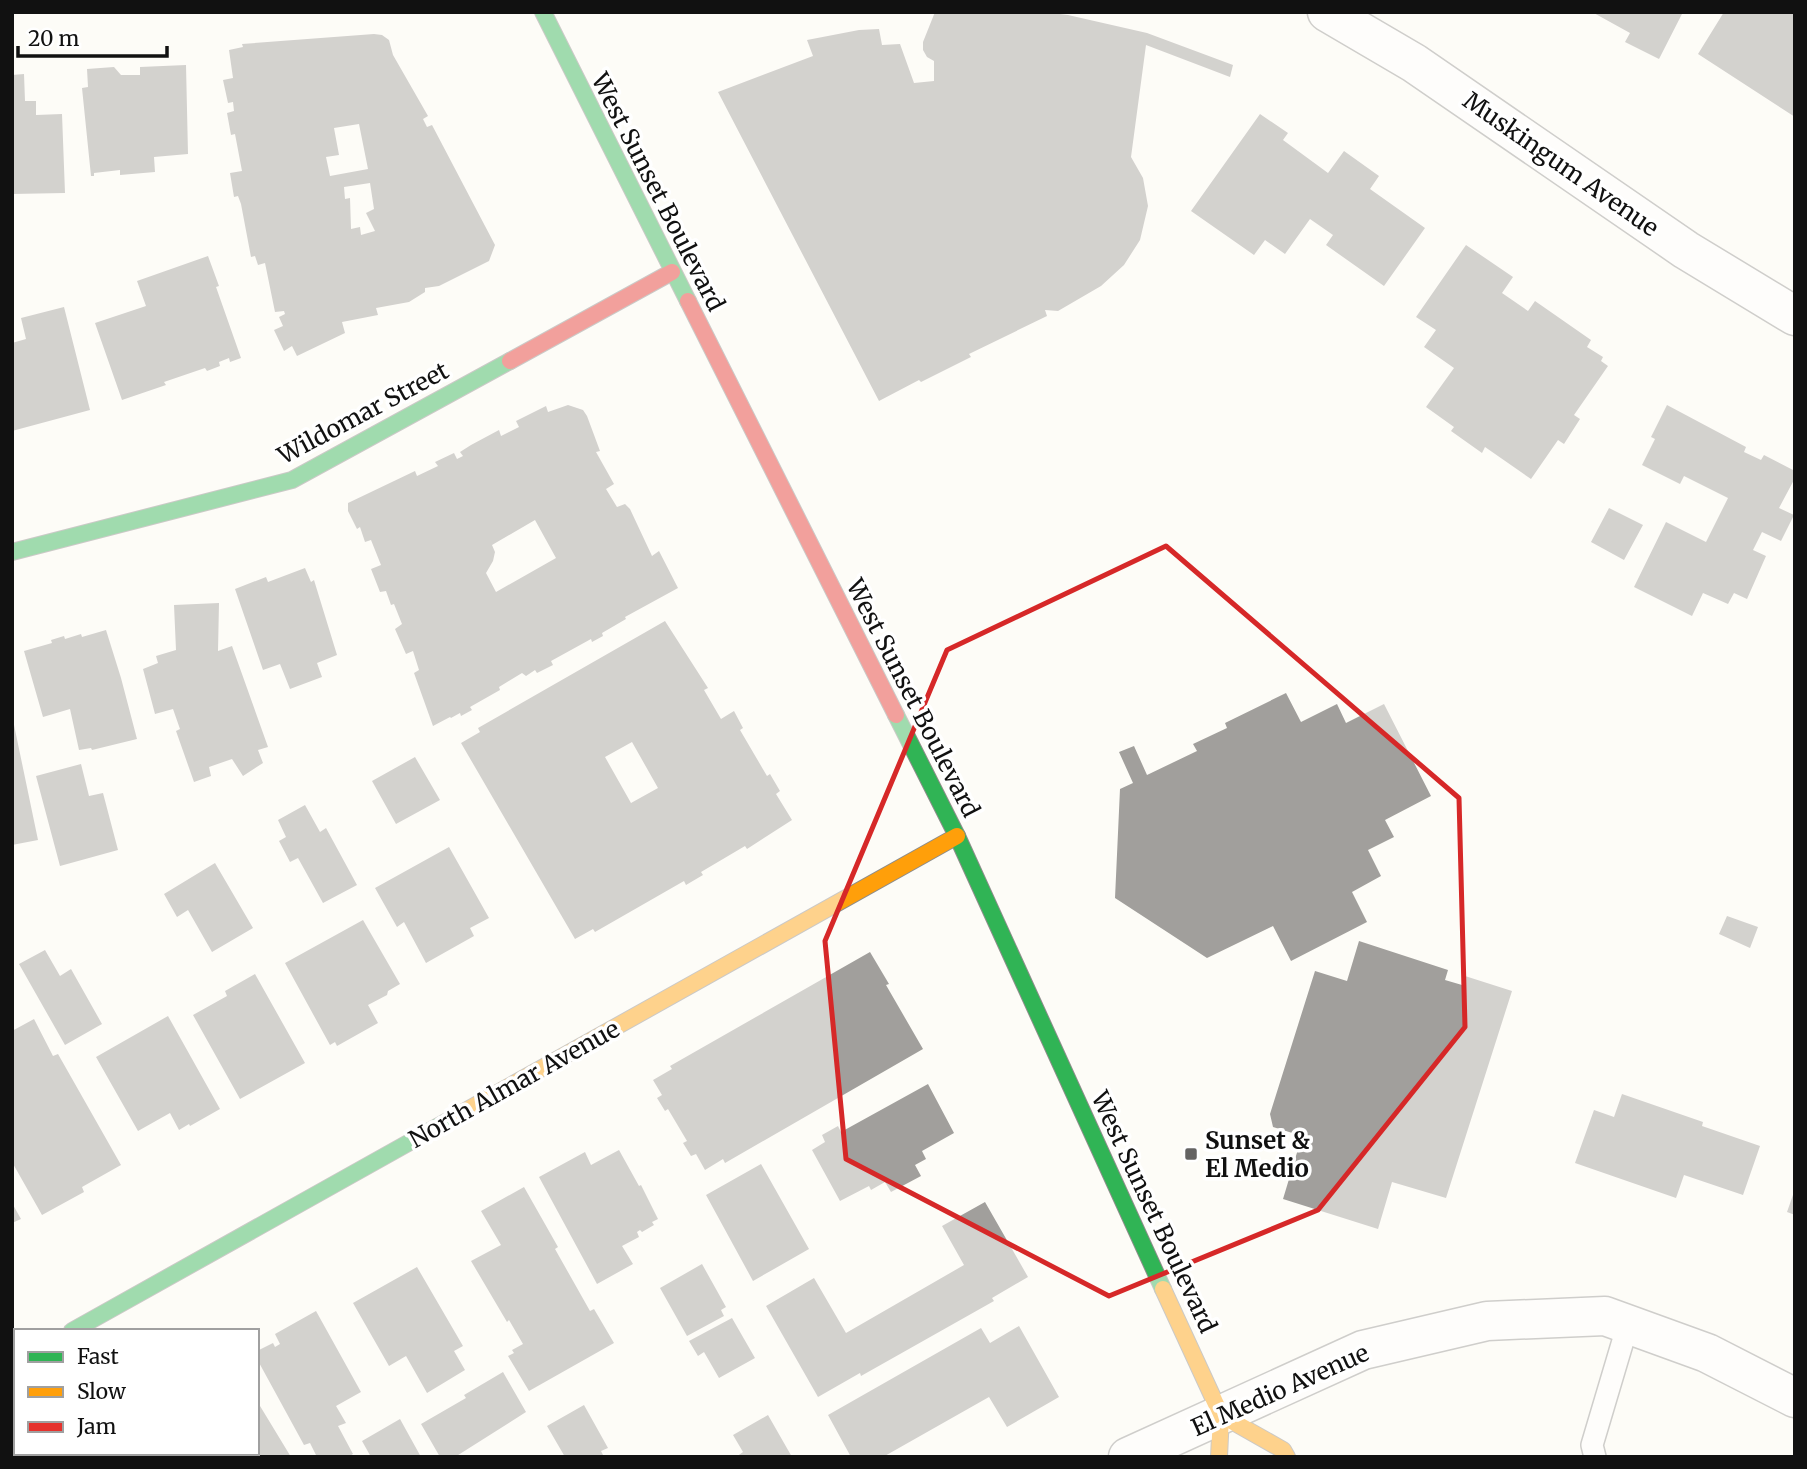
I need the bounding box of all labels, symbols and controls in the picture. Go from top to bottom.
scale bar [18,14,166,58]
text: 20 m [28,25,80,52]
street label: West Sunset Boulevard [584,67,732,316]
street label: Muskingum Avenue [1457,85,1665,243]
street label: Wildomar Street [271,355,454,472]
street label: West Sunset Boulevard [839,573,987,822]
street label: North Almar Avenue [403,1013,625,1155]
street label: West Sunset Boulevard [1084,1085,1224,1338]
place label: Sunset & El Medio [1205,1125,1310,1184]
marker: Sunset & El Medio [1183,1146,1199,1162]
legend [14,1329,259,1455]
street label: El Medio Avenue [1186,1337,1374,1443]
text: Fast [77,1343,119,1370]
text: Slow [77,1378,126,1405]
text: Jam [76,1413,116,1440]

